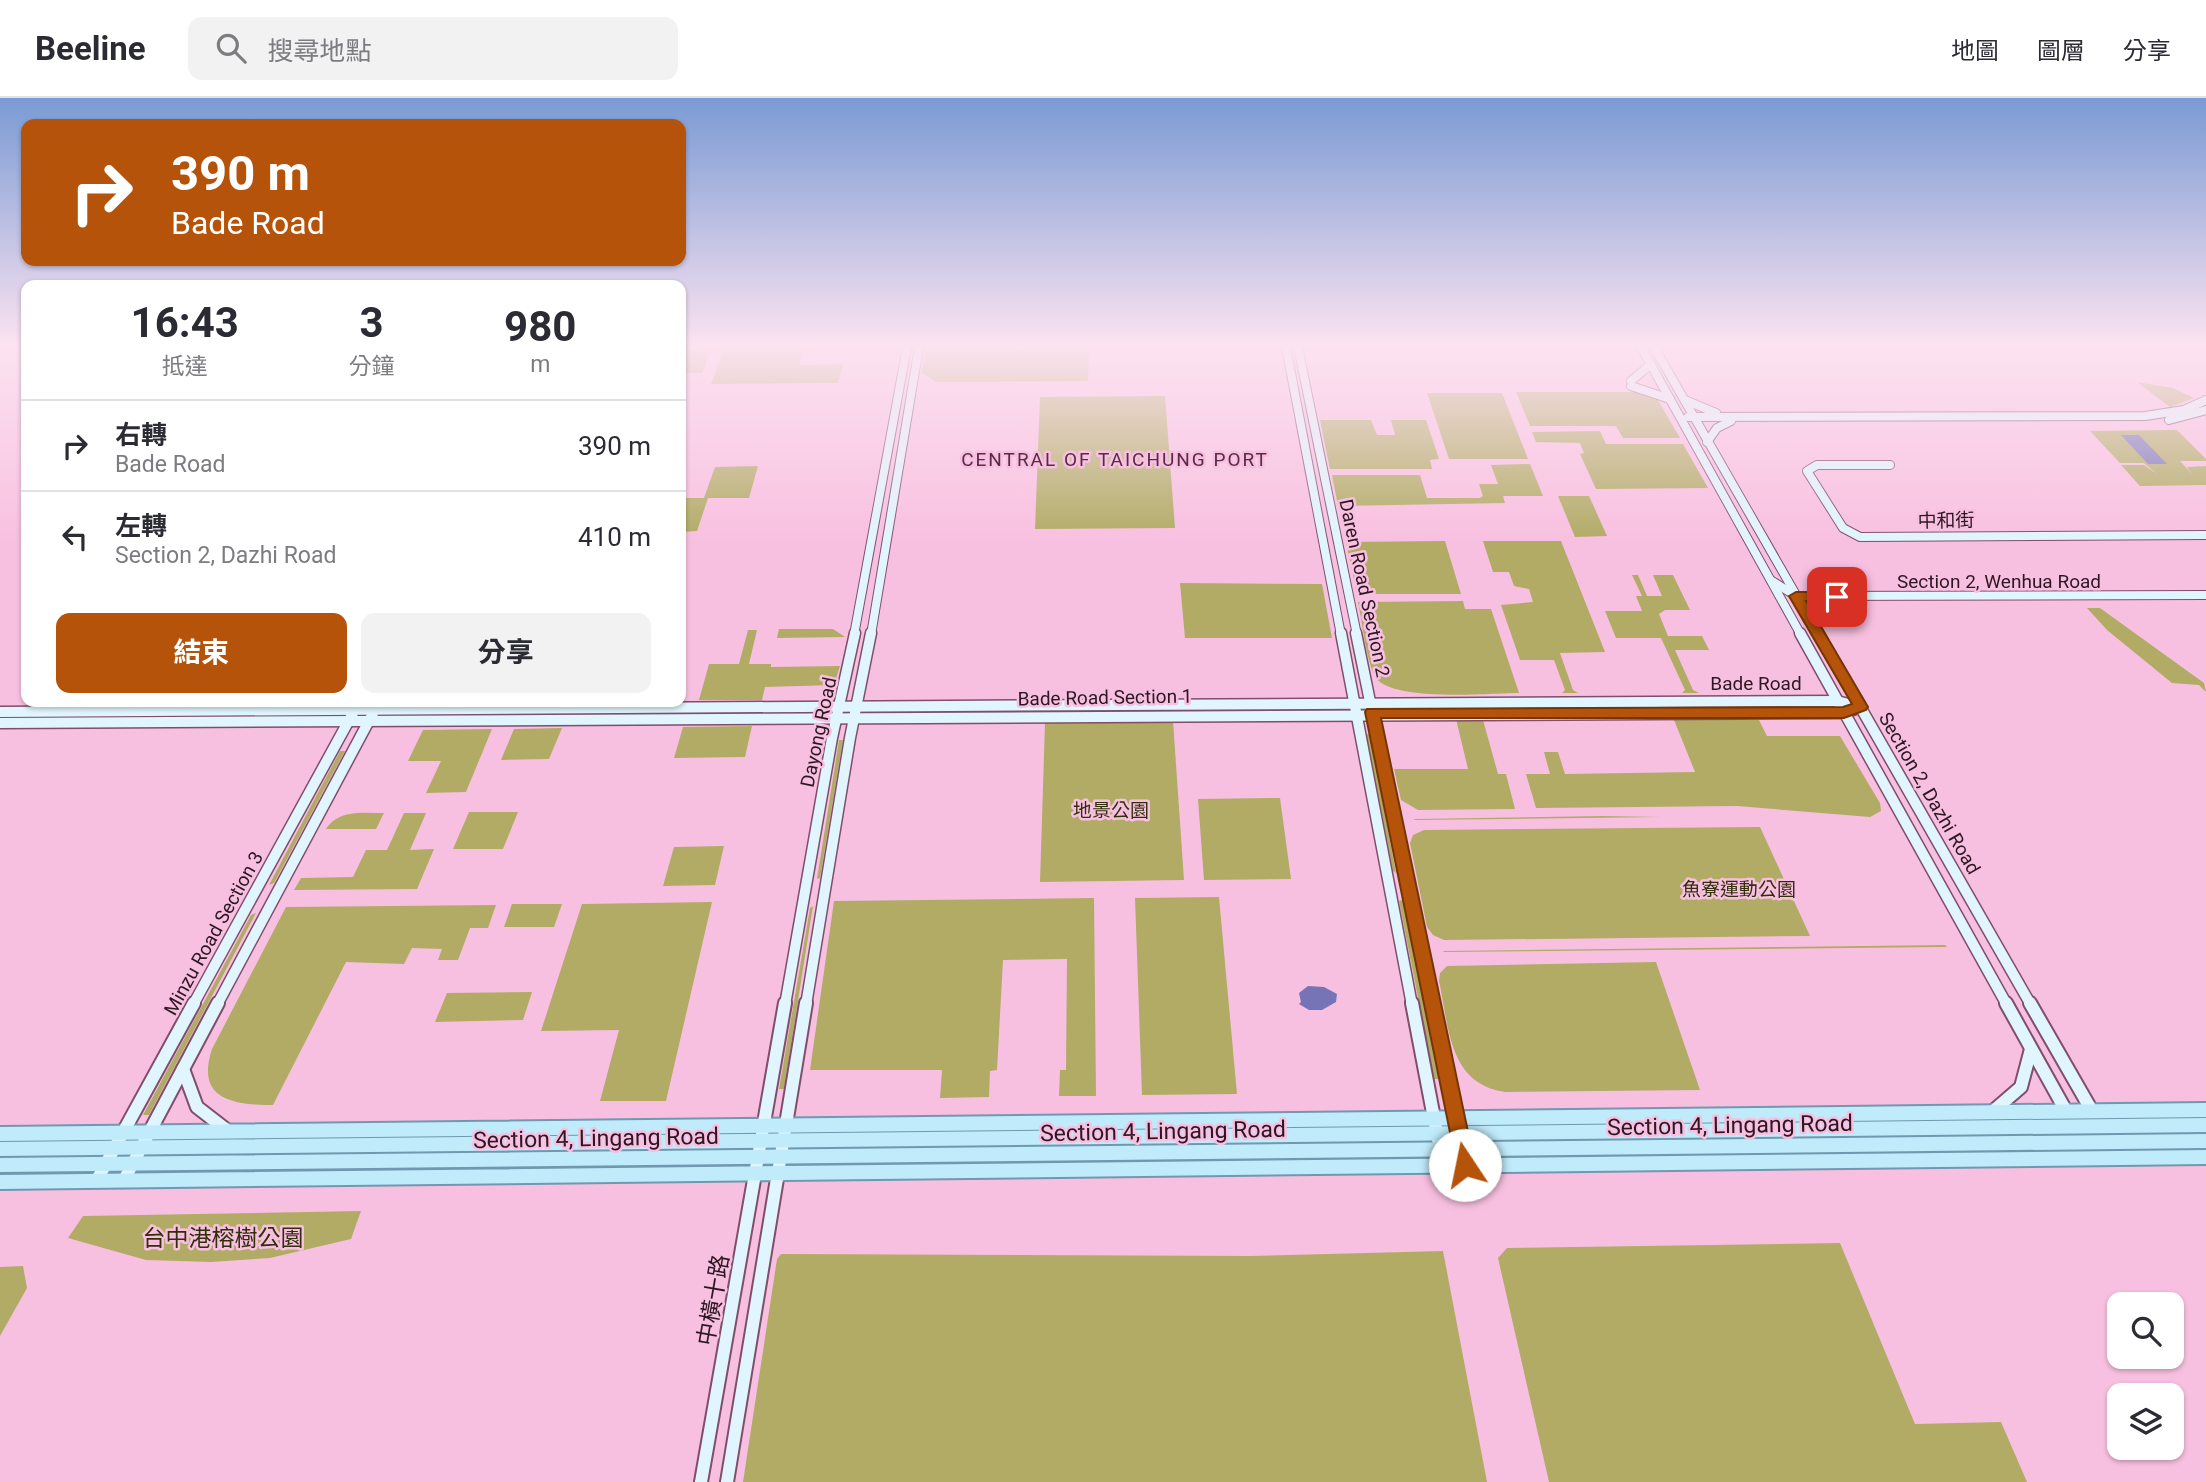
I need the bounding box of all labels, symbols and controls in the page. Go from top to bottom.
search box [188,17,678,80]
text: Beeline [35,29,146,68]
icon: search [212,29,250,67]
text: 搜尋地點 [268,36,372,66]
text: 地圖 [1951,37,1999,65]
text: 圖層 [2037,37,2085,65]
text: 分享 [2123,37,2171,65]
text: 390 m [171,145,310,202]
icon: right [56,147,147,238]
text: Bade Road [171,204,325,242]
text: 16:43 [131,298,239,347]
text: 3 [359,298,384,347]
text: 980 [504,302,576,351]
text: m [530,351,550,378]
text: 抵達 [162,353,208,380]
text: 分鐘 [348,353,394,380]
text: 右轉 [115,420,167,450]
icon: right [56,427,94,465]
text: 390 m [578,431,651,461]
district label: CENTRAL OF TAICHUNG PORT [961,448,1269,471]
text: Bade Road [115,451,226,478]
street label: Daren Road Section 2 [1334,497,1395,679]
street label: 中和街 [1917,509,1975,532]
text: 左轉 [115,511,167,541]
icon: left [56,518,94,556]
text: 410 m [578,522,651,552]
text: Section 2, Dazhi Road [115,542,336,569]
pin [1807,567,1867,627]
street label: Section 2, Wenhua Road [1897,570,2101,593]
icon: arrive [1818,578,1856,616]
button: 結束 [56,613,347,693]
button: 分享 [361,613,651,693]
street label: Bade Road [1710,672,1802,695]
street label: Dayong Road [796,675,841,789]
street label: Bade Road Section 1 [1017,684,1193,711]
street label: Section 2, Dazhi Road [1874,708,1985,878]
park label: 地景公園 [1073,799,1149,822]
street label: Minzu Road Section 3 [159,847,268,1019]
park label: 魚寮運動公園 [1682,878,1796,901]
street label: Section 4, Lingang Road [1607,1110,1853,1141]
street label: Section 4, Lingang Road [1040,1116,1286,1147]
street label: Section 4, Lingang Road [473,1123,719,1154]
position arrow [1428,1128,1502,1202]
park label: 台中港榕樹公園 [143,1225,304,1252]
street label: 中橫十路 [692,1252,735,1348]
map controls [2107,1292,2184,1460]
button: search [2107,1292,2184,1369]
button: layers [2107,1383,2184,1460]

